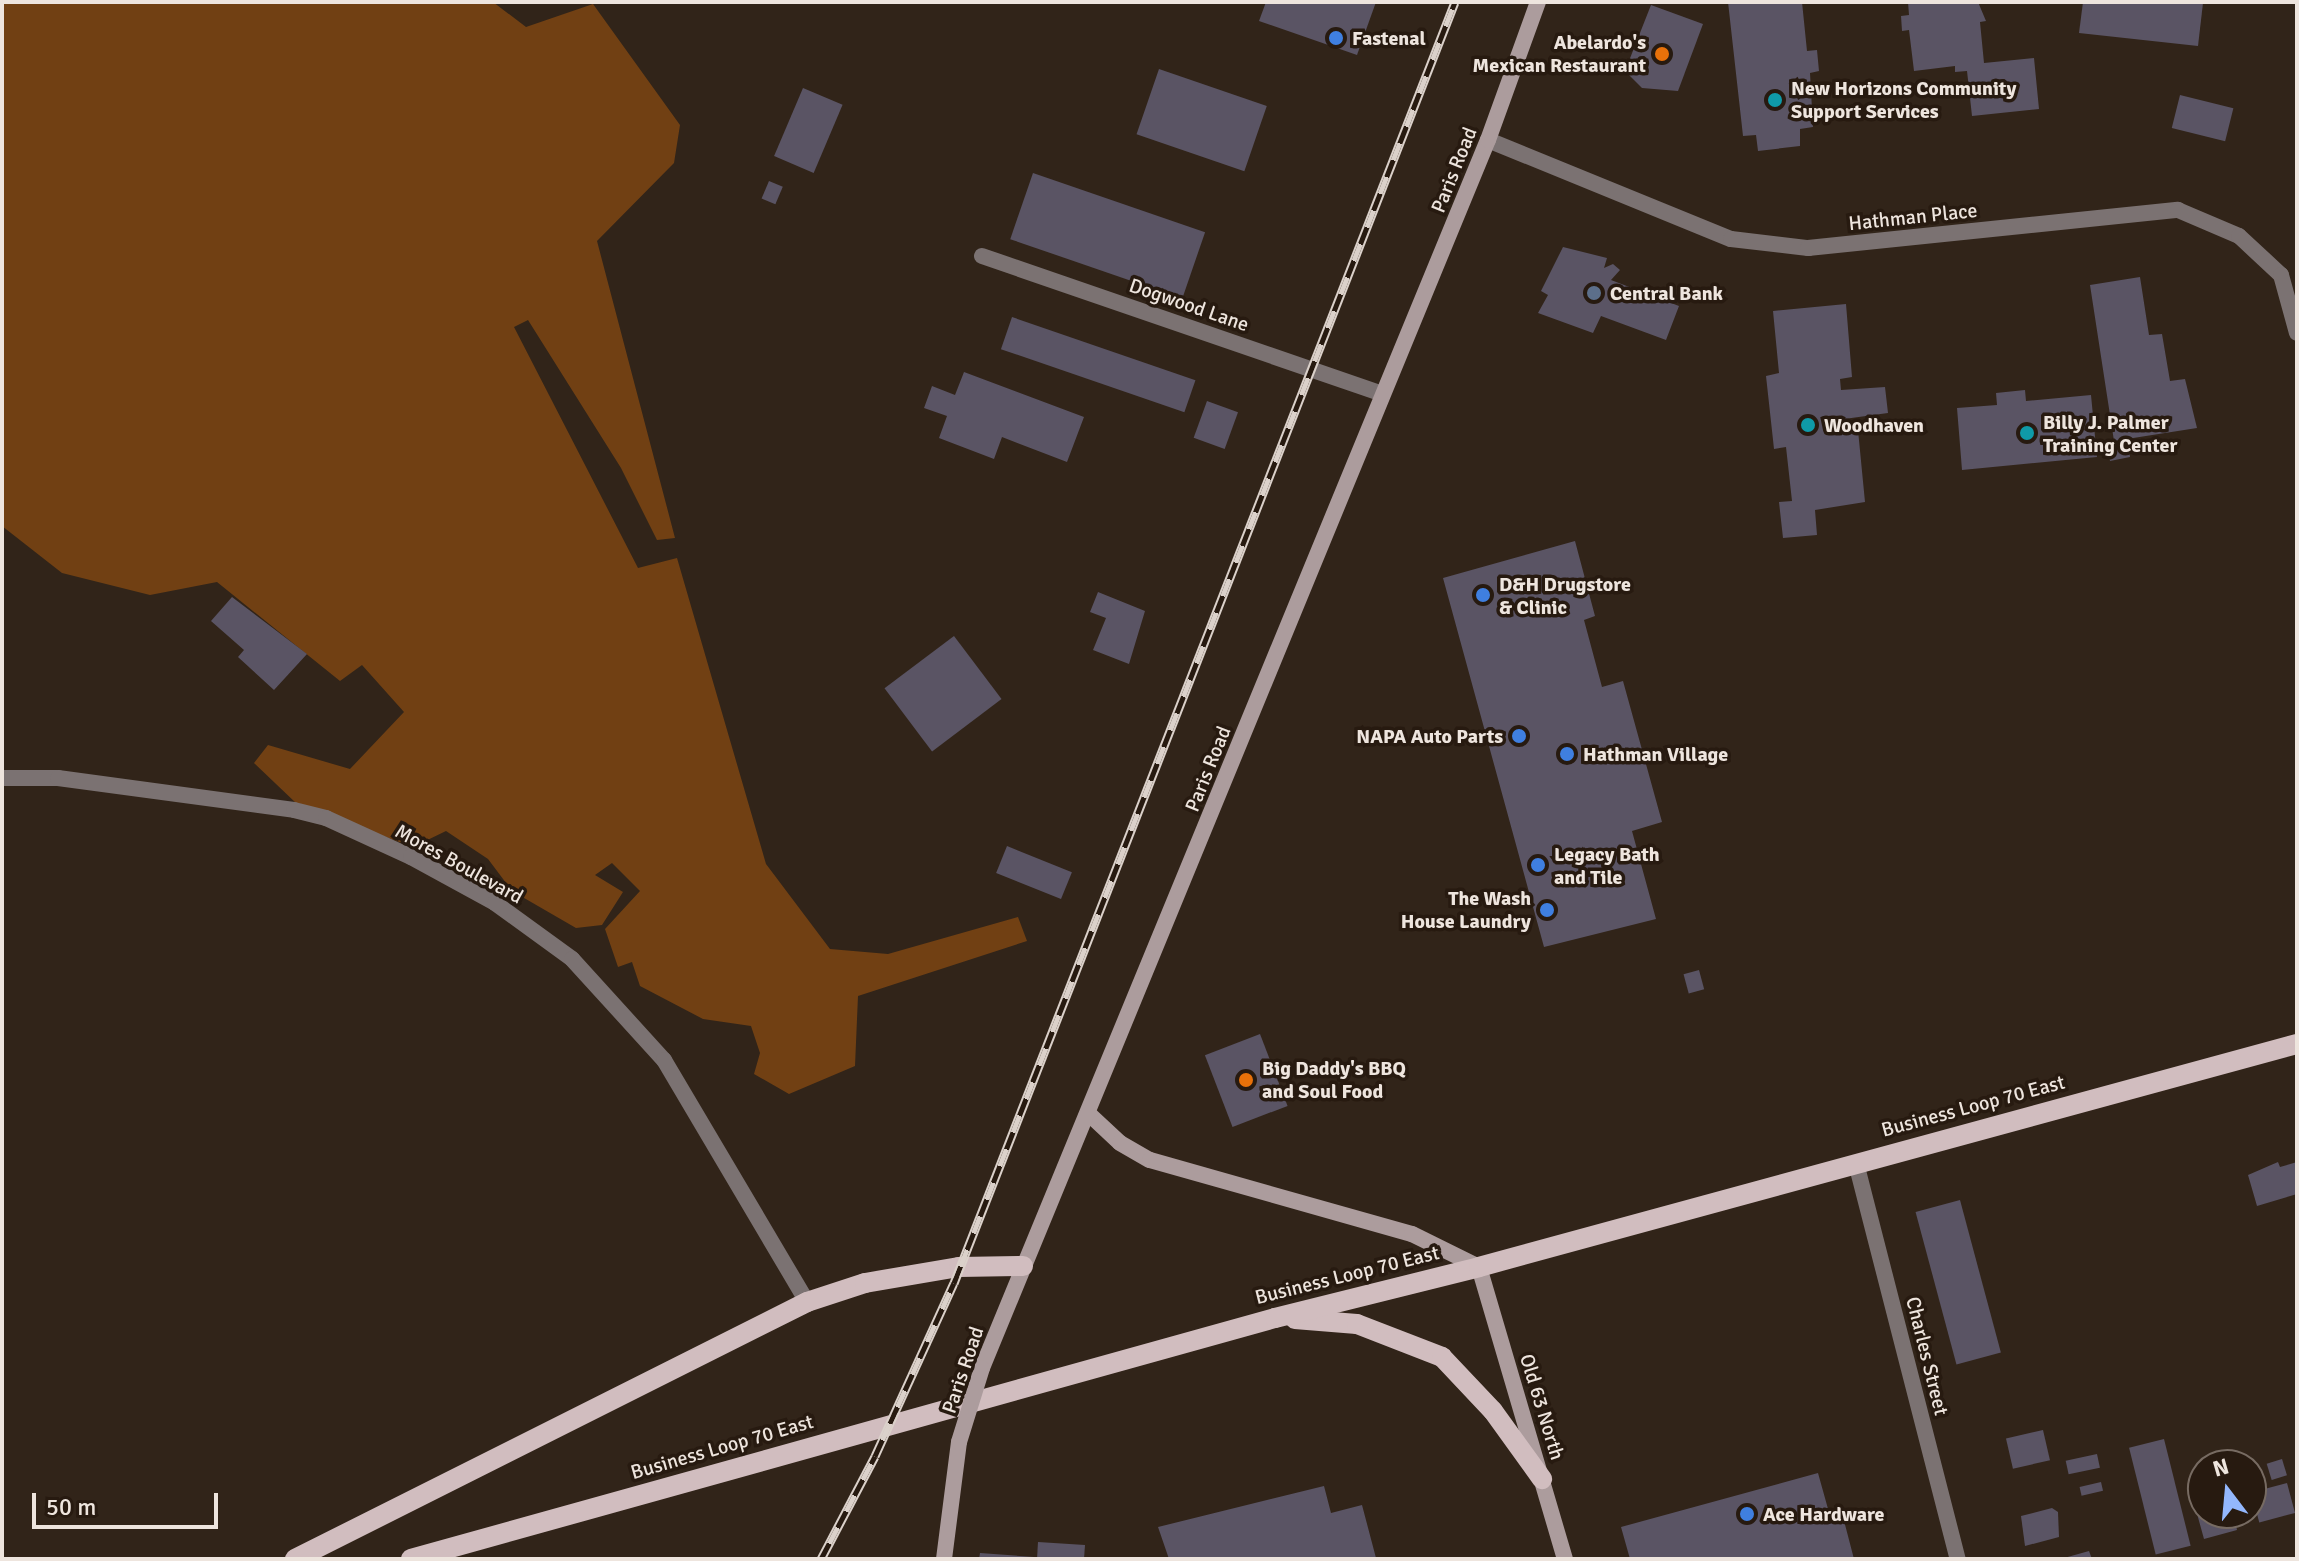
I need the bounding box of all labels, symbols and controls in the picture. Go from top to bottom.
place label: Fastenal [1352,26,1426,50]
marker: Fastenal [1327,29,1345,47]
place label: Abelardo's Mexican Restaurant [1473,30,1646,77]
marker: Abelardo's Mexican Restaurant [1653,45,1671,63]
place label: New Horizons Community Support Services [1791,76,2016,123]
marker: New Horizons Community Support Services [1766,91,1784,109]
street label: Paris Road [1426,124,1482,216]
street label: Hathman Place [1847,198,1979,236]
street label: Dogwood Lane [1126,273,1252,337]
place label: Central Bank [1610,281,1723,305]
marker: Central Bank [1585,284,1603,302]
place label: Billy J. Palmer Training Center [2043,410,2177,457]
place label: Woodhaven [1824,413,1924,437]
marker: Woodhaven [1799,416,1817,434]
marker: Billy J. Palmer Training Center [2018,424,2036,442]
place label: D&H Drugstore & Clinic [1499,572,1631,619]
marker: D&H Drugstore & Clinic [1474,586,1492,604]
street label: Paris Road [1180,723,1236,815]
place label: NAPA Auto Parts [1356,724,1503,748]
marker: NAPA Auto Parts [1510,727,1528,745]
place label: Hathman Village [1583,742,1728,766]
marker: Hathman Village [1558,745,1576,763]
street label: Mores Boulevard [391,819,527,909]
place label: Legacy Bath and Tile [1554,842,1660,889]
marker: Legacy Bath and Tile [1529,856,1547,874]
place label: The Wash House Laundry [1401,886,1531,933]
marker: The Wash House Laundry [1538,901,1556,919]
place label: Big Daddy's BBQ and Soul Food [1262,1056,1406,1103]
street label: Business Loop 70 East [1879,1070,2067,1142]
marker: Big Daddy's BBQ and Soul Food [1237,1071,1255,1089]
street label: Business Loop 70 East [1252,1241,1442,1309]
street label: Charles Street [1901,1294,1953,1418]
street label: Paris Road [937,1323,989,1417]
street label: Old 63 North [1515,1351,1569,1463]
street label: Business Loop 70 East [628,1409,816,1485]
north arrow [2187,1449,2267,1529]
text: N [2210,1452,2232,1482]
scale bar [36,1477,222,1527]
text: 50 m [46,1492,96,1522]
place label: Ace Hardware [1763,1502,1885,1526]
marker: Ace Hardware [1738,1505,1756,1523]

